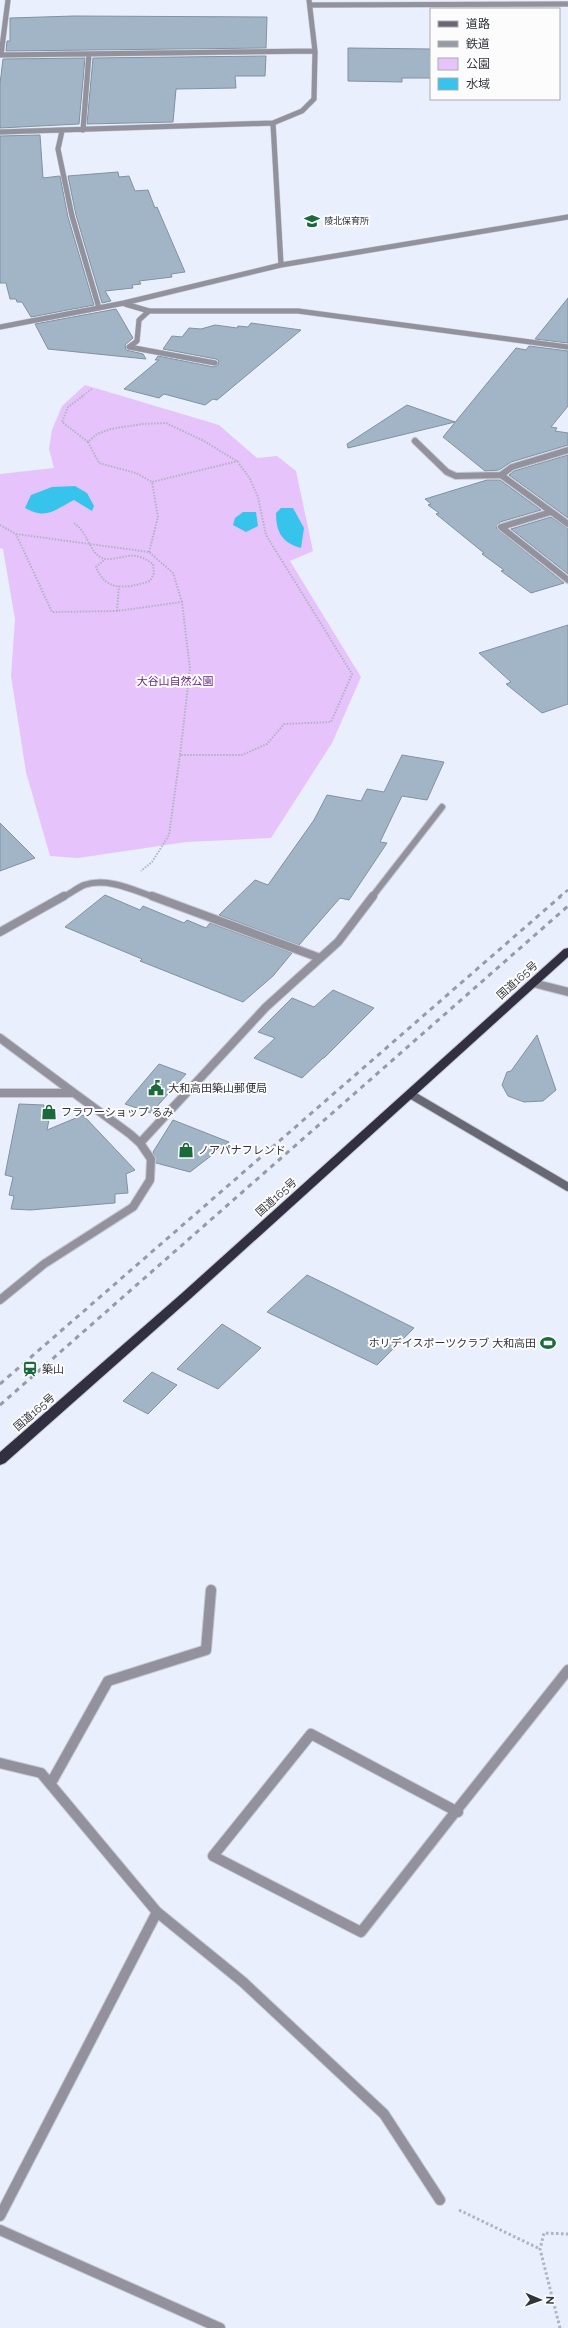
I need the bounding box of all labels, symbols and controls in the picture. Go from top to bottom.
legend [430,8,560,100]
text: 道路 [466,17,490,31]
text: 鉄道 [466,37,490,51]
text: 公園 [466,57,490,71]
text: 水域 [466,77,490,91]
school or university icon: 陵北保育所 [303,212,321,230]
place label: 陵北保育所 [324,216,369,226]
park label: 大谷山自然公園 [137,675,214,688]
street label: 国道165号 [494,959,540,1002]
public building icon: 大和高田築山郵便局 [147,1079,165,1097]
place label: 大和高田築山郵便局 [168,1082,267,1095]
shop icon: フラワーショップ るみ [40,1103,58,1121]
place label: フラワーショップ るみ [61,1106,174,1119]
shop icon: ノアパナフレンド [177,1141,195,1159]
place label: ノアパナフレンド [198,1144,286,1157]
street label: 国道165号 [253,1176,299,1219]
sports icon: ホリデイスポーツクラブ 大和高田 [539,1334,557,1352]
place label: ホリデイスポーツクラブ 大和高田 [369,1337,536,1350]
station icon: 築山 [21,1360,39,1378]
place label: 築山 [42,1363,64,1376]
street label: 国道165号 [11,1391,58,1434]
north arrow [520,2280,560,2320]
text: N [543,2296,556,2305]

